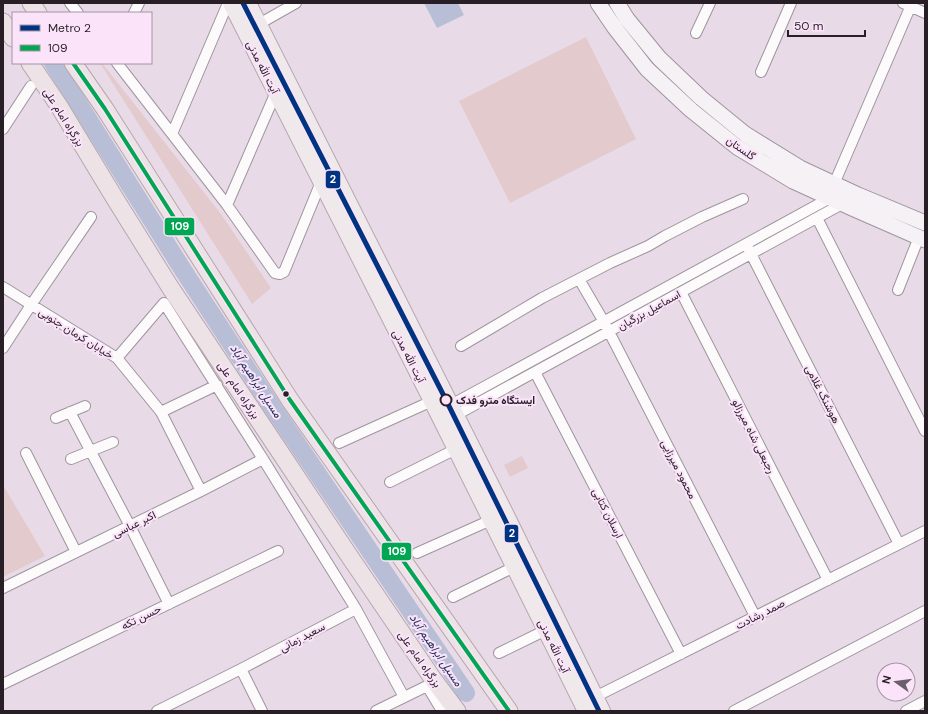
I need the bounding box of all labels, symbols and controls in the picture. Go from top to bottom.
legend [12,12,152,64]
scale bar [788,12,865,38]
text: 50 m [794,18,823,34]
text: Metro 2 [48,20,91,36]
street label: آیت الله مدنی [244,38,283,97]
text: 109 [48,40,68,56]
street label: بزرگراه امام علی [40,85,87,149]
street label: گلستان [724,133,758,163]
line badge: 2 [325,170,341,189]
text: 2 [330,172,336,186]
line badge: 109 [164,217,195,236]
text: 109 [171,219,189,233]
street label: اسماعیل بزرگیان [615,287,683,333]
street label: خیابان کرمان جنوبی [36,304,116,362]
street label: آیت الله مدنی [390,327,429,386]
water label: مسیل ابراهیم آباد [226,341,286,421]
street label: بزرگراه امام علی [214,359,263,422]
street label: هوشنگ غلامی [802,362,844,426]
unlabelled marker [281,389,291,399]
marker: ایستگاه مترو فدک [439,393,453,407]
place label: ایستگاه مترو فدک [456,393,535,407]
street label: رجبعلی شاه میرزالو [729,397,779,476]
street label: محمود میرزایی [658,437,700,501]
street label: ارسلان کتابی [589,486,627,540]
street label: اکبر عباسی [110,507,158,541]
line badge: 2 [504,524,519,543]
text: 2 [509,526,515,540]
line badge: 109 [381,542,412,561]
text: 109 [388,544,406,558]
street label: صمد رشادت [733,596,787,632]
street label: حسن تکه [119,601,163,633]
water label: مسیل ابراهیم آباد [406,610,467,690]
street label: آیت الله مدنی [535,617,574,676]
street label: سعید زمانی [277,619,327,655]
street label: بزرگراه امام علی [394,628,445,691]
north arrow [876,662,916,702]
text: N [879,674,894,685]

